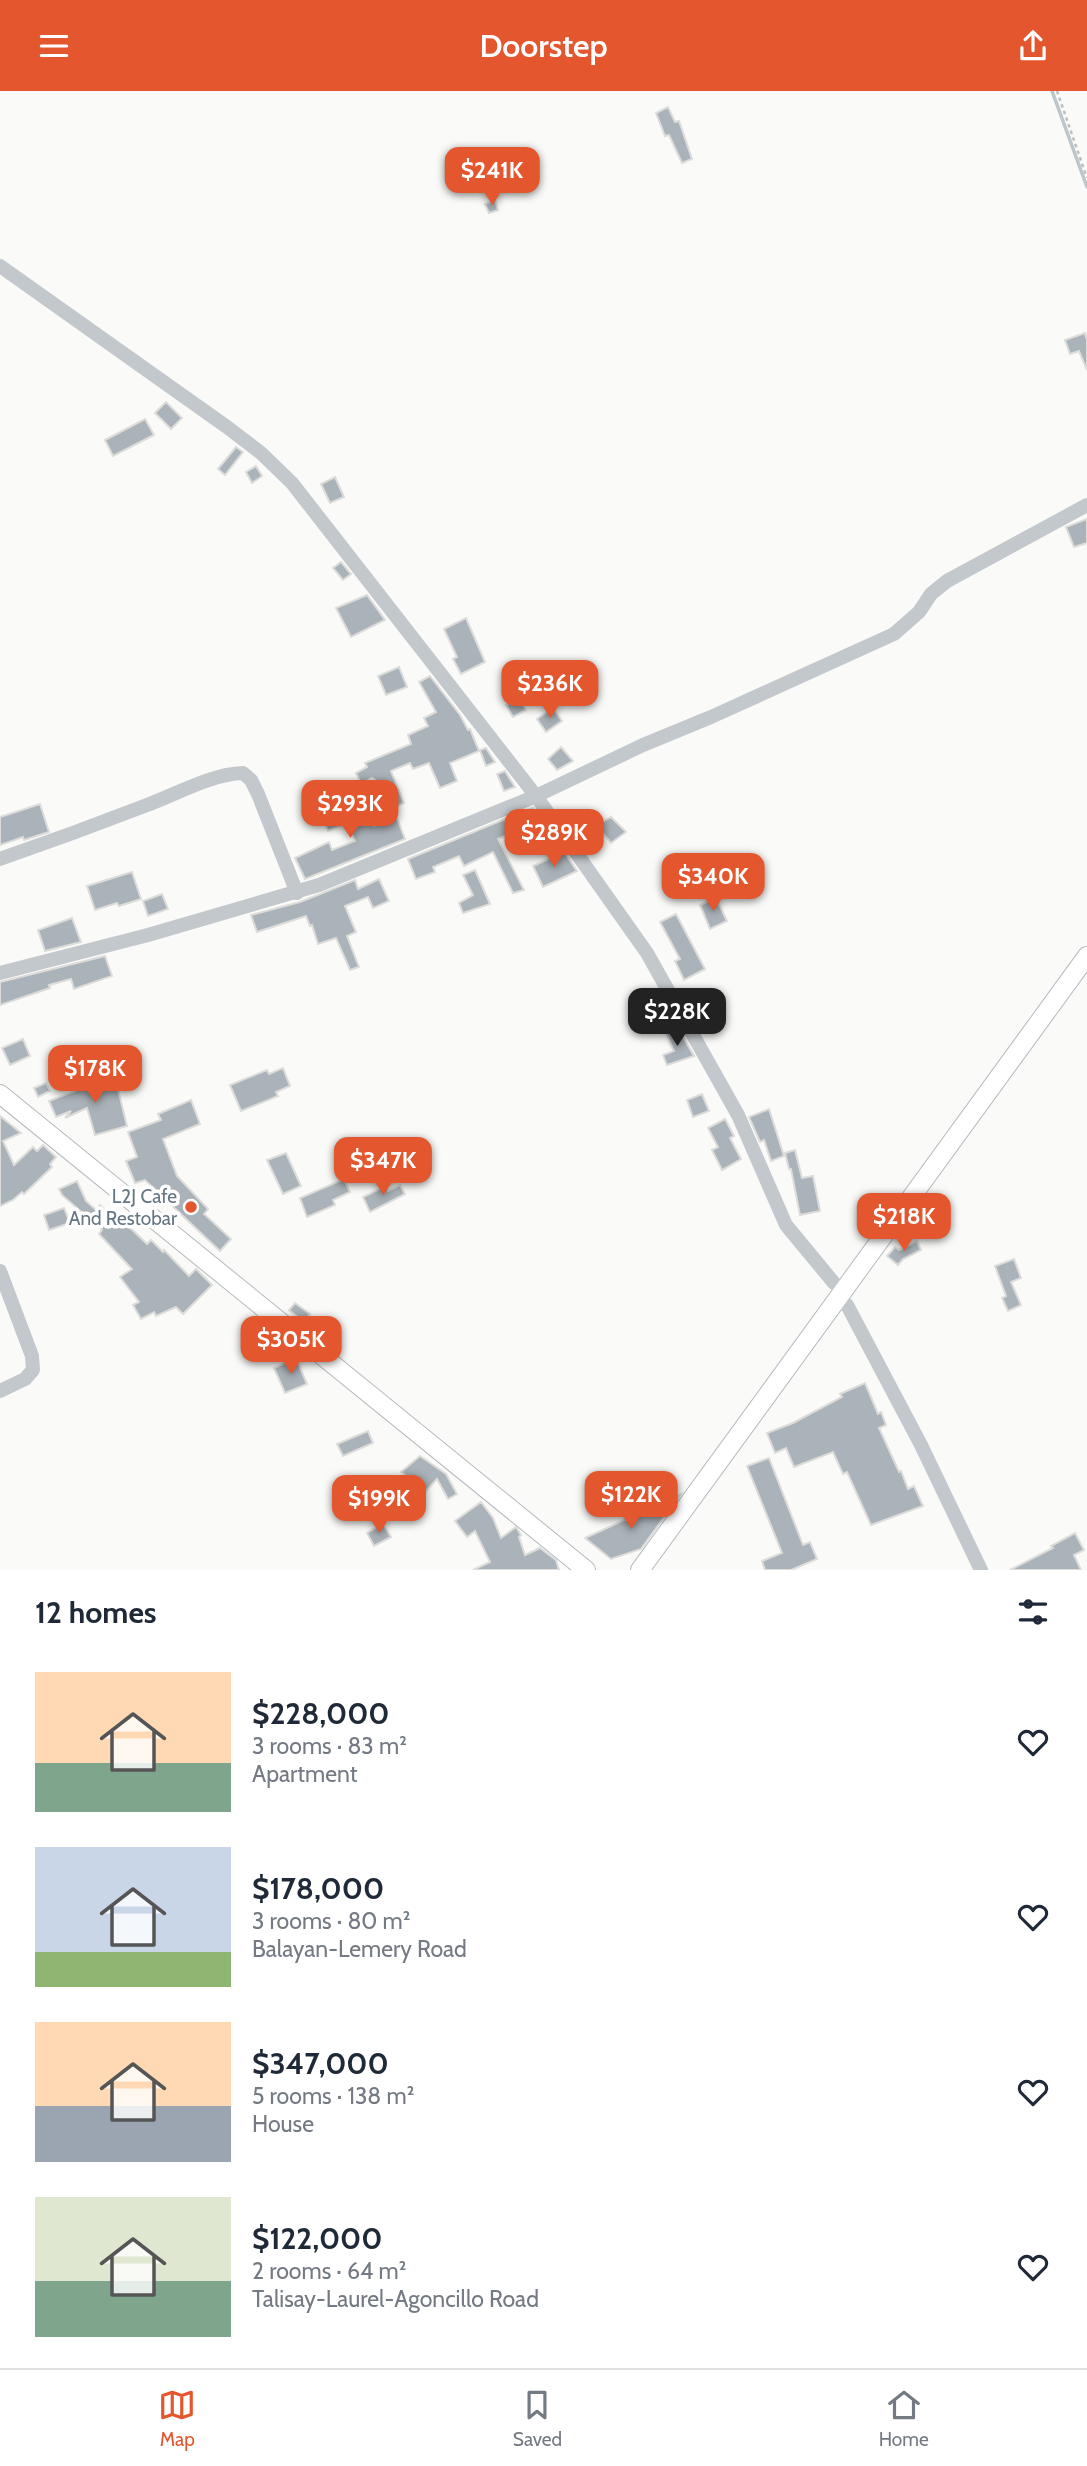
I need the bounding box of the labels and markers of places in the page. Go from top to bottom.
pin: $241K [443,148,541,207]
pin: $236K [501,661,599,720]
pin: $293K [301,781,399,840]
pin: $289K [505,809,603,869]
pin: $340K [664,853,762,913]
pin: $228K [628,989,726,1048]
pin: $178K [46,1045,144,1105]
pin: $347K [334,1137,432,1197]
place label: L2J Cafe And Restobar [69,1185,177,1230]
pin: $218K [855,1193,953,1253]
marker: L2J Cafe And Restobar [183,1199,199,1215]
pin: $305K [242,1317,340,1376]
pin: $122K [582,1471,680,1531]
pin: $199K [330,1475,428,1535]

